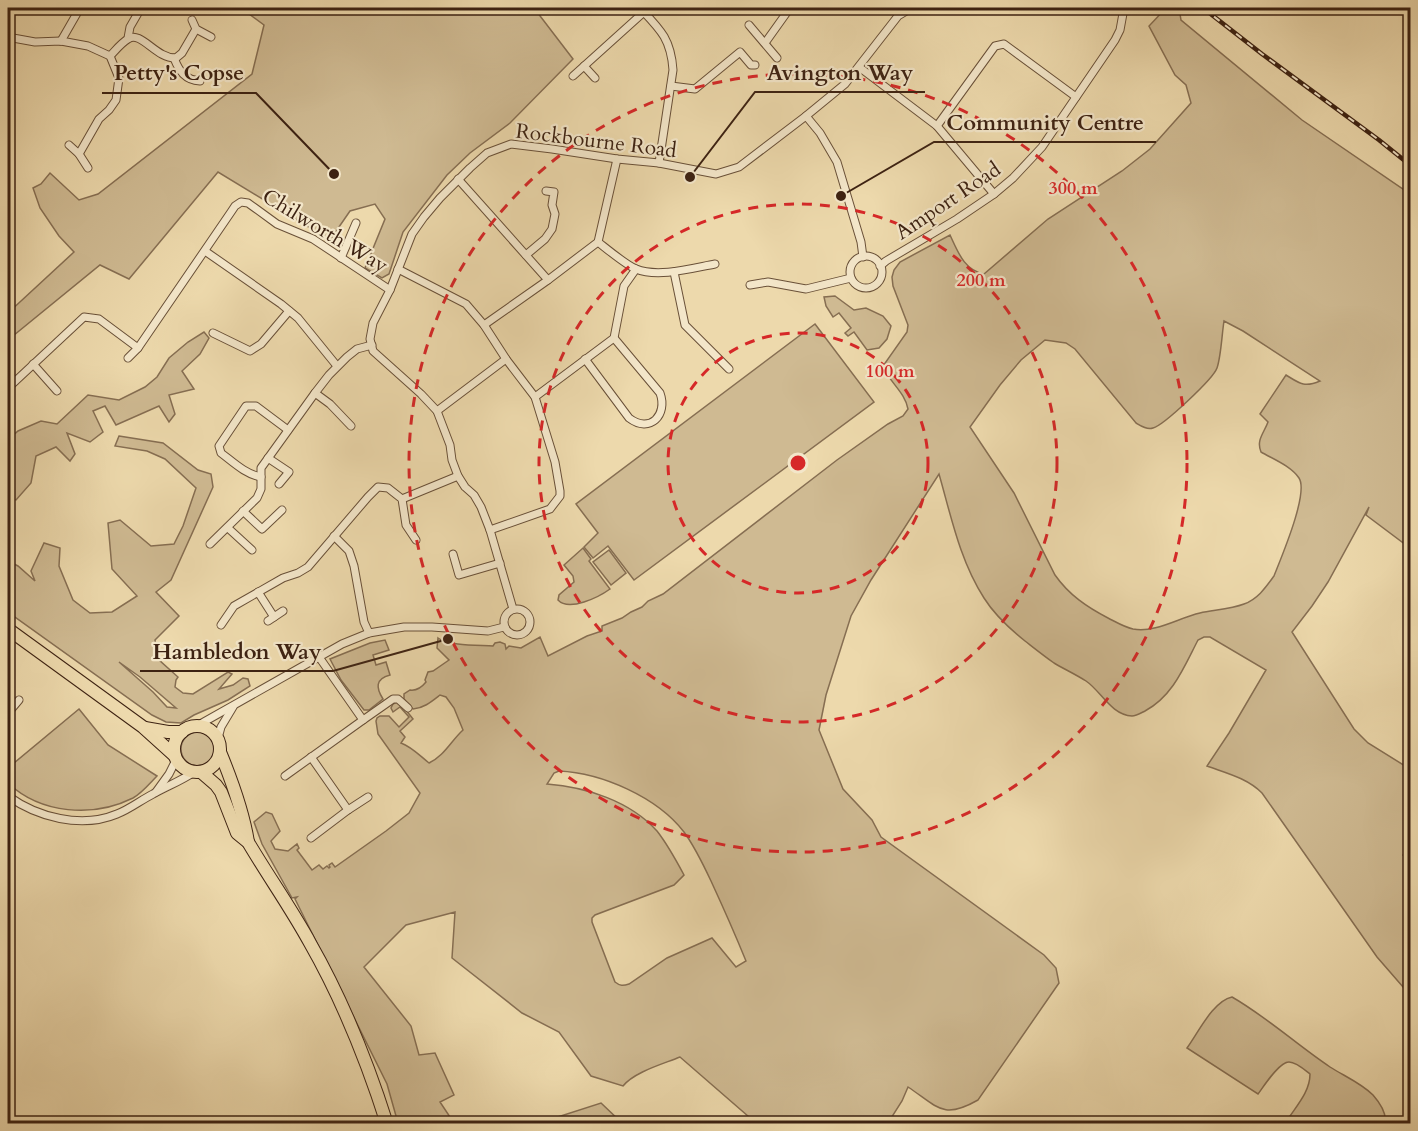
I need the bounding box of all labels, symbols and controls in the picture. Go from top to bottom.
callout: Avington Way [755,52,925,92]
callout: Petty's Copse [102,53,256,93]
text: Petty's Copse [114,58,244,88]
text: Avington Way [767,58,914,88]
callout: Community Centre [934,102,1156,142]
text: Community Centre [946,108,1144,138]
street label: Rockbourne Road [514,117,678,165]
street label: Amport Road [890,155,1006,247]
text: 300 m [1048,176,1098,201]
street label: Chilworth Way [257,182,393,280]
text: 200 m [956,268,1006,293]
text: 100 m [865,359,915,384]
centre of rings [788,453,808,473]
callout: Hambledon Way [140,631,333,671]
text: Hambledon Way [153,637,322,667]

